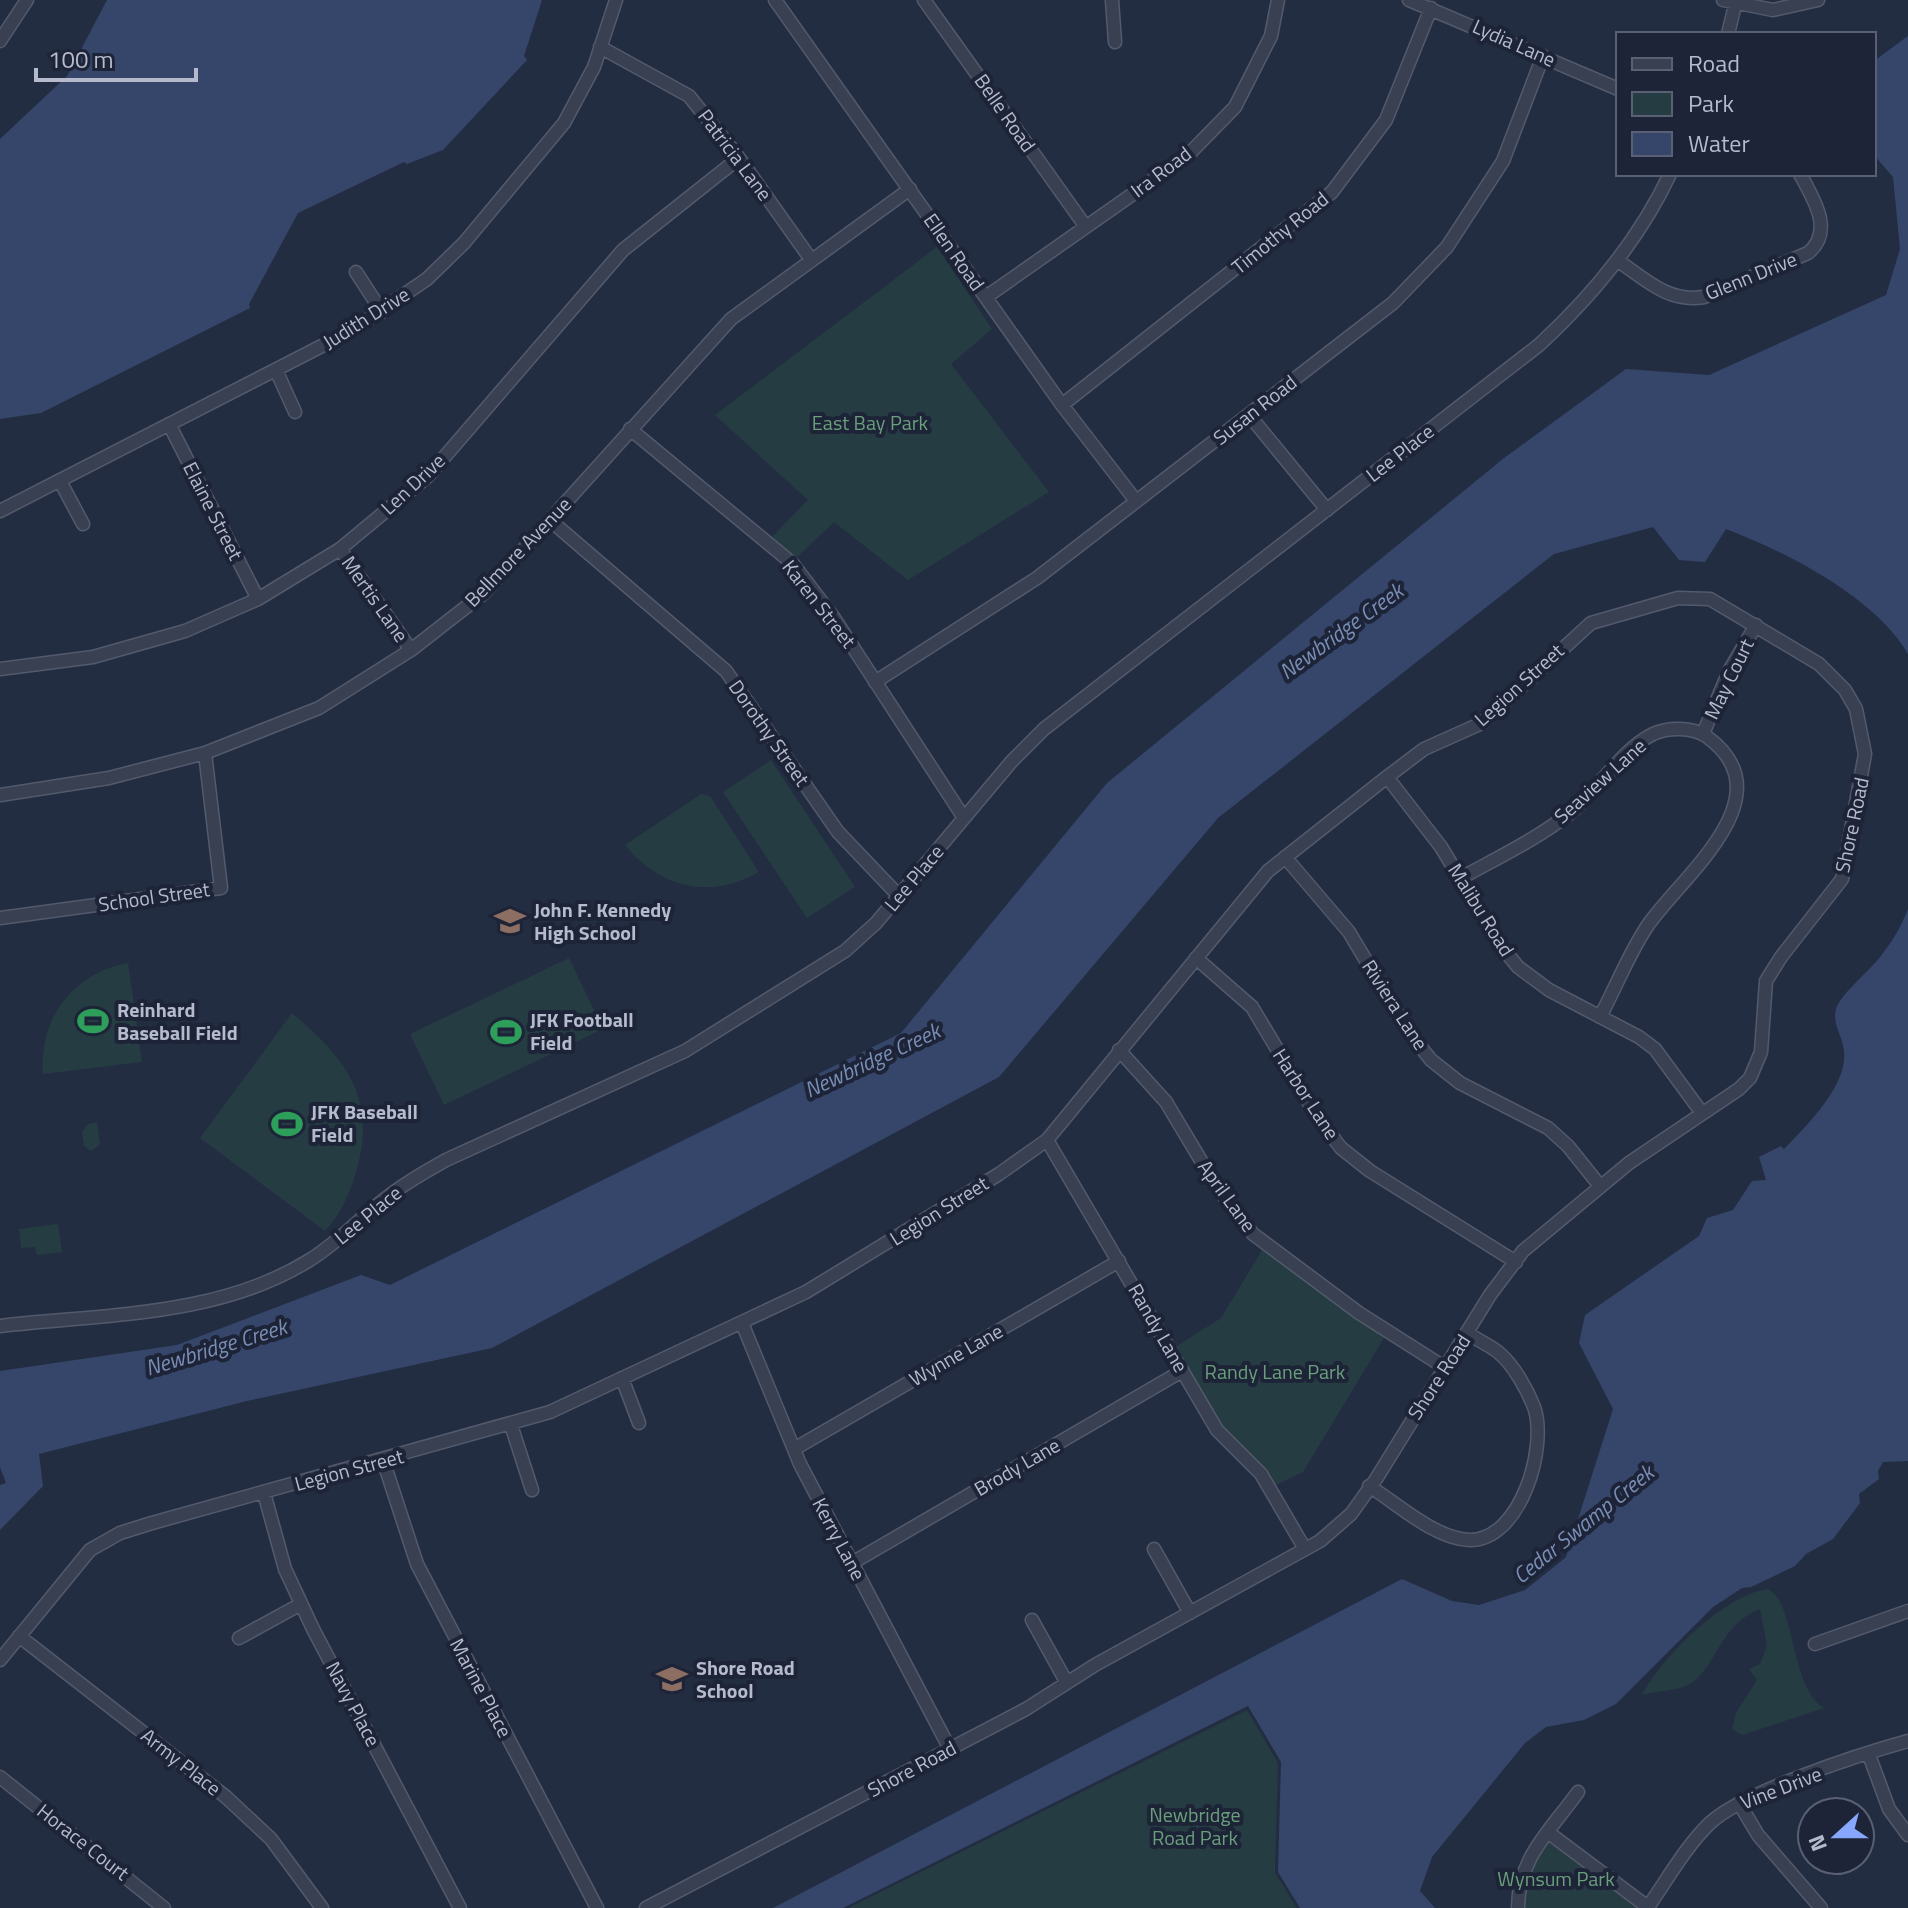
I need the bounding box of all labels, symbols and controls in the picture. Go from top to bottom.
street label: Lydia Lane [1468,10,1561,75]
scale bar [36,32,196,82]
legend [1616,32,1876,176]
text: 100 m [48,41,114,77]
text: Road [1688,45,1740,81]
street label: Belle Road [967,67,1044,158]
text: Park [1688,85,1734,121]
street label: Patricia Lane [691,102,780,207]
text: Water [1688,125,1750,161]
street label: Ira Road [1124,138,1198,205]
street label: Timothy Road [1224,184,1335,282]
street label: Ellen Road [916,206,993,297]
street label: Glenn Drive [1700,243,1801,308]
street label: Judith Drive [316,279,415,356]
street label: Susan Road [1206,367,1303,452]
park label: East Bay Park [812,407,929,438]
street label: Lee Place [1359,416,1440,489]
street label: Len Drive [373,446,452,522]
street label: Elaine Street [175,456,252,565]
street label: Bellmore Avenue [457,490,578,614]
street label: Mertis Lane [334,549,417,648]
street label: Karen Street [775,553,864,655]
water label: Newbridge Creek [1272,573,1412,688]
street label: May Court [1696,633,1761,724]
street label: Legion Street [1467,636,1570,733]
street label: Dorothy Street [721,673,818,792]
street label: Seaview Lane [1547,731,1653,831]
street label: Shore Road [1826,774,1877,875]
street label: Lee Place [876,837,951,918]
street label: Malibu Road [1441,857,1522,962]
street label: School Street [96,873,212,920]
place label: John F. Kennedy High School [534,894,671,948]
school or university icon: John F. Kennedy High School [493,904,527,938]
street label: Riviera Lane [1354,953,1436,1056]
place label: Reinhard Baseball Field [117,994,238,1048]
sports icon: Reinhard Baseball Field [76,1004,110,1038]
place label: JFK Football Field [530,1004,634,1058]
water label: Newbridge Creek [798,1013,948,1106]
sports icon: JFK Football Field [489,1015,523,1049]
street label: Harbor Lane [1265,1042,1348,1145]
place label: JFK Baseball Field [311,1096,418,1150]
sports icon: JFK Baseball Field [270,1107,304,1141]
street label: April Lane [1190,1153,1264,1238]
street label: Legion Street [883,1168,994,1253]
street label: Lee Place [327,1178,408,1252]
street label: Randy Lane [1120,1277,1196,1378]
water label: Newbridge Creek [141,1309,293,1385]
street label: Wynne Lane [903,1315,1008,1394]
street label: Shore Road [1399,1328,1478,1426]
park label: Randy Lane Park [1205,1356,1346,1387]
street label: Brody Lane [968,1429,1066,1504]
street label: Legion Street [291,1440,407,1499]
water label: Cedar Swamp Creek [1505,1455,1663,1592]
street label: Kerry Lane [805,1492,874,1586]
street label: Marine Place [442,1633,521,1743]
place label: Shore Road School [696,1652,795,1706]
street label: Navy Place [318,1656,389,1752]
school or university icon: Shore Road School [655,1662,689,1696]
street label: Army Place [134,1720,228,1803]
street label: Shore Road [862,1732,962,1805]
street label: Vine Drive [1736,1758,1826,1817]
street label: Horace Court [30,1796,136,1888]
north arrow [1796,1796,1876,1876]
park label: Newbridge Road Park [1149,1799,1241,1853]
text: N [1799,1830,1836,1856]
park label: Wynsum Park [1497,1863,1615,1894]

